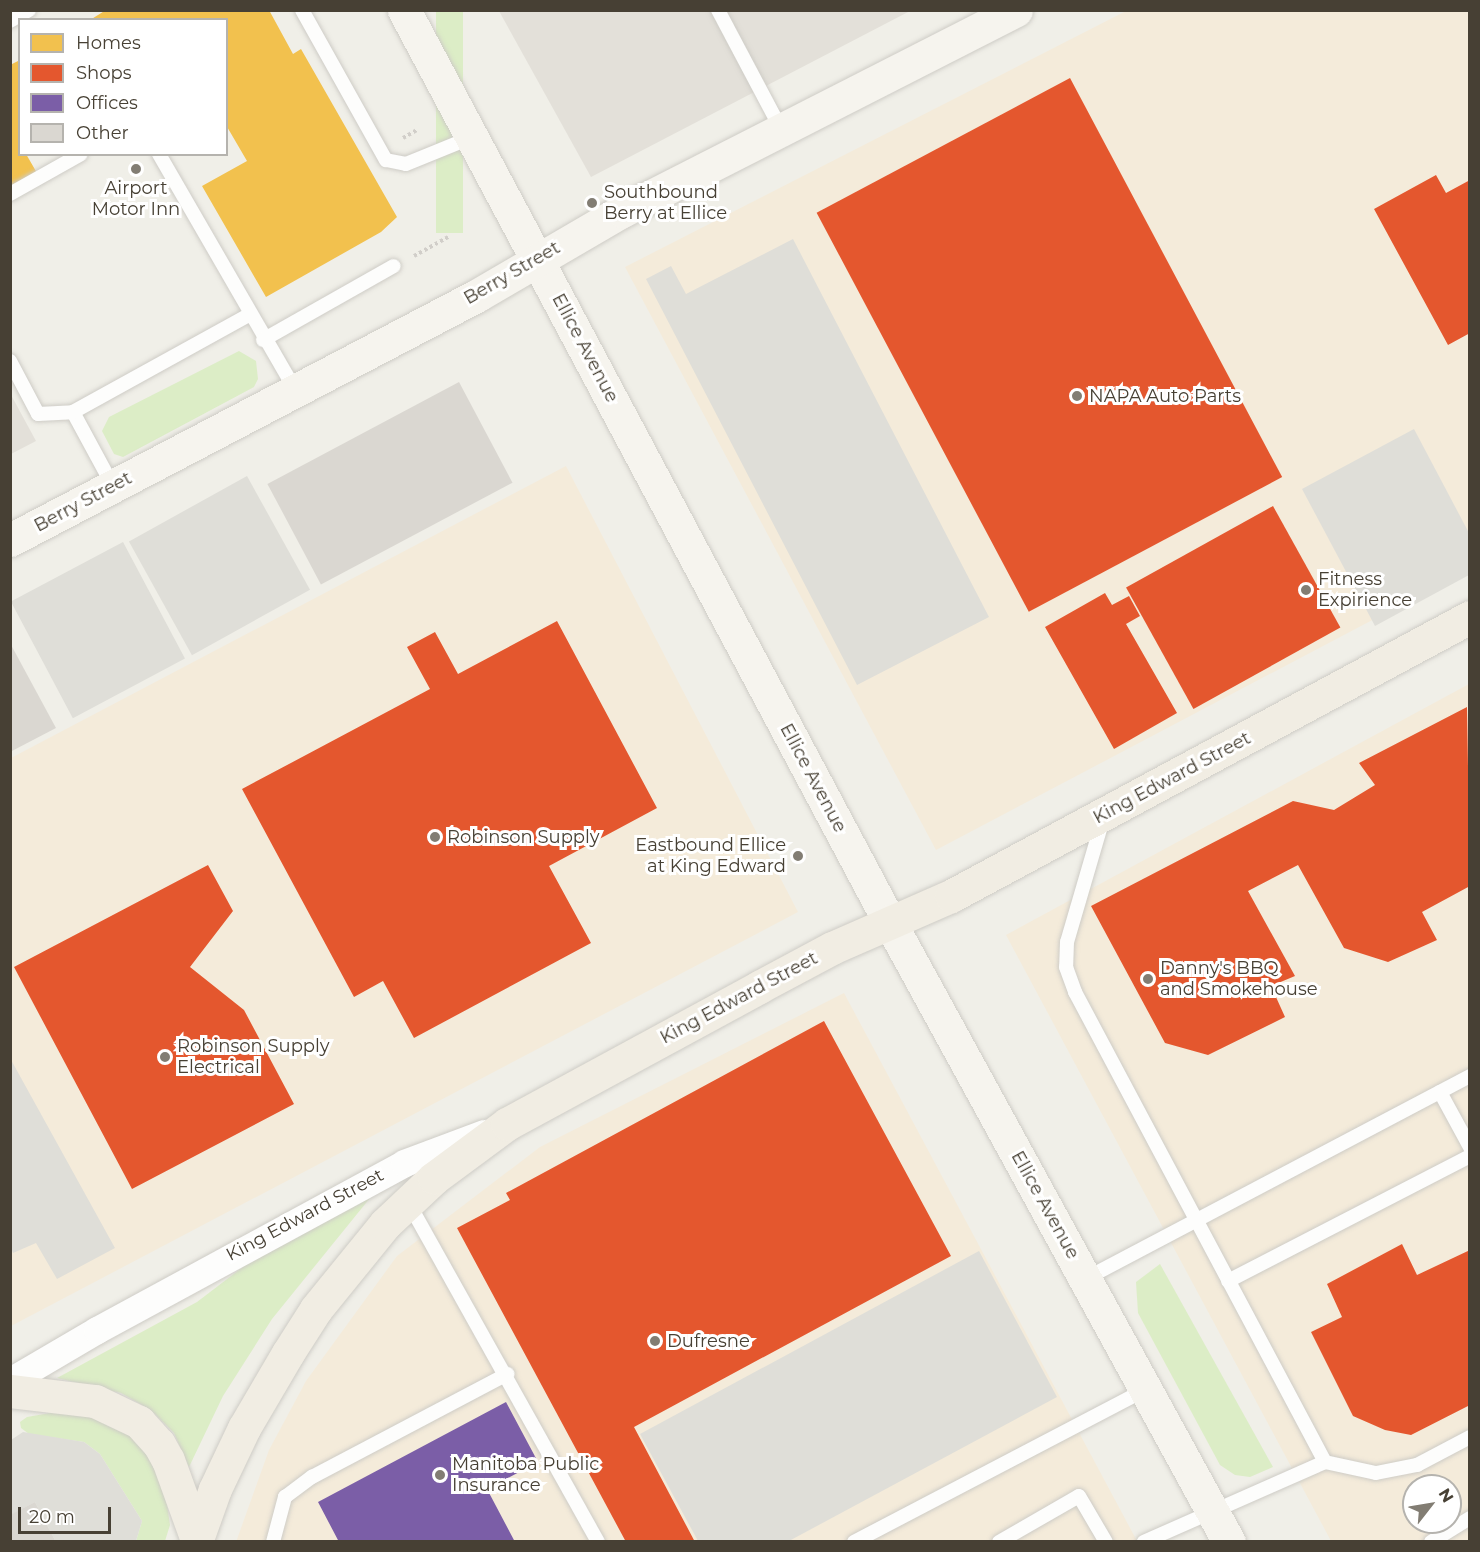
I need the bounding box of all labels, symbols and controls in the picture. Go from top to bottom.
legend [18,18,228,156]
text: Homes [76,32,141,54]
text: Shops [76,62,132,84]
text: Offices [76,92,138,114]
text: Other [76,122,129,144]
marker: Airport Motor Inn [129,162,143,176]
place label: Airport Motor Inn [92,178,180,220]
place label: Southbound Berry at Ellice [604,182,727,224]
marker: Southbound Berry at Ellice [585,196,599,210]
street label: Berry Street [460,237,564,309]
street label: Ellice Avenue [547,290,623,406]
place label: NAPA Auto Parts [1089,385,1241,407]
marker: NAPA Auto Parts [1070,389,1084,403]
street label: Berry Street [30,467,136,537]
place label: Fitness Expirience [1318,569,1412,612]
marker: Fitness Expirience [1299,583,1313,597]
street label: Ellice Avenue [775,720,851,836]
street label: King Edward Street [1090,727,1254,829]
place label: Robinson Supply [447,826,600,848]
marker: Robinson Supply [428,830,442,844]
place label: Eastbound Ellice at King Edward [635,835,786,878]
marker: Eastbound Ellice at King Edward [791,849,805,863]
street label: King Edward Street [657,947,821,1049]
place label: Danny's BBQ and Smokehouse [1160,958,1318,1000]
marker: Danny's BBQ and Smokehouse [1141,972,1155,986]
place label: Robinson Supply Electrical [177,1036,330,1078]
marker: Robinson Supply Electrical [158,1050,172,1064]
street label: Ellice Avenue [1006,1147,1084,1263]
street label: King Edward Street [223,1164,387,1266]
place label: Dufresne [667,1330,750,1352]
marker: Dufresne [648,1334,662,1348]
place label: Manitoba Public Insurance [452,1454,599,1496]
marker: Manitoba Public Insurance [433,1468,447,1482]
north arrow [1402,1474,1462,1534]
text: N [1435,1485,1458,1506]
scale bar [21,1495,114,1533]
text: 20 m [29,1506,75,1528]

